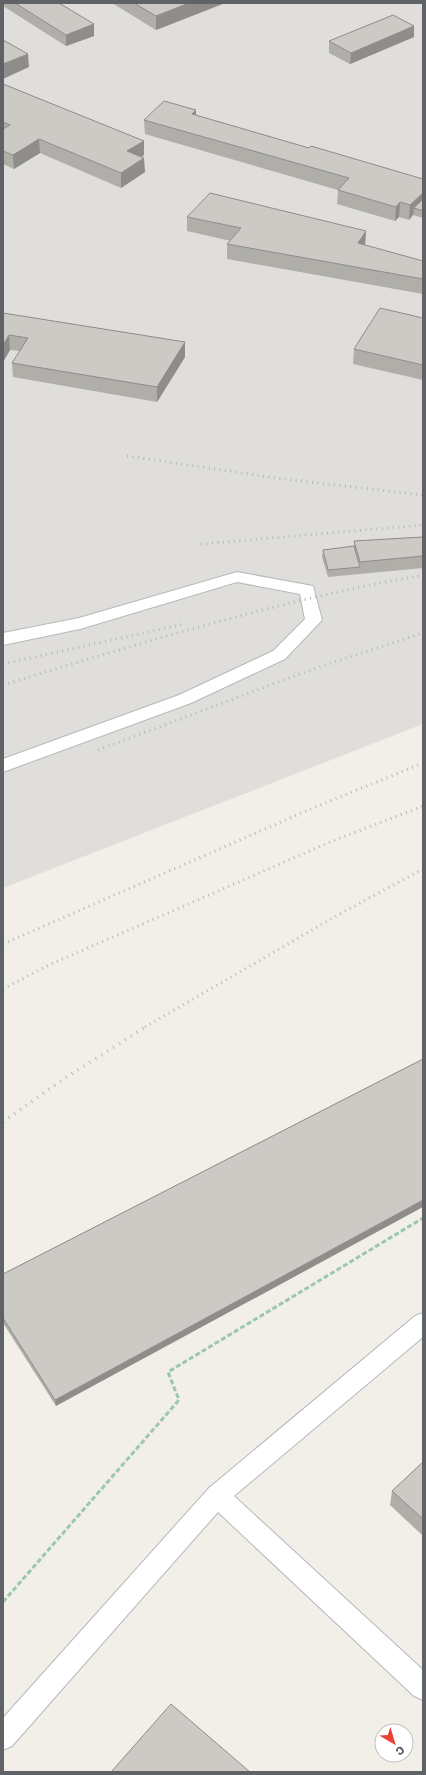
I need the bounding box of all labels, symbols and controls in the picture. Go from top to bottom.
north arrow [374,1723,414,1763]
text: С [393,1743,407,1758]

